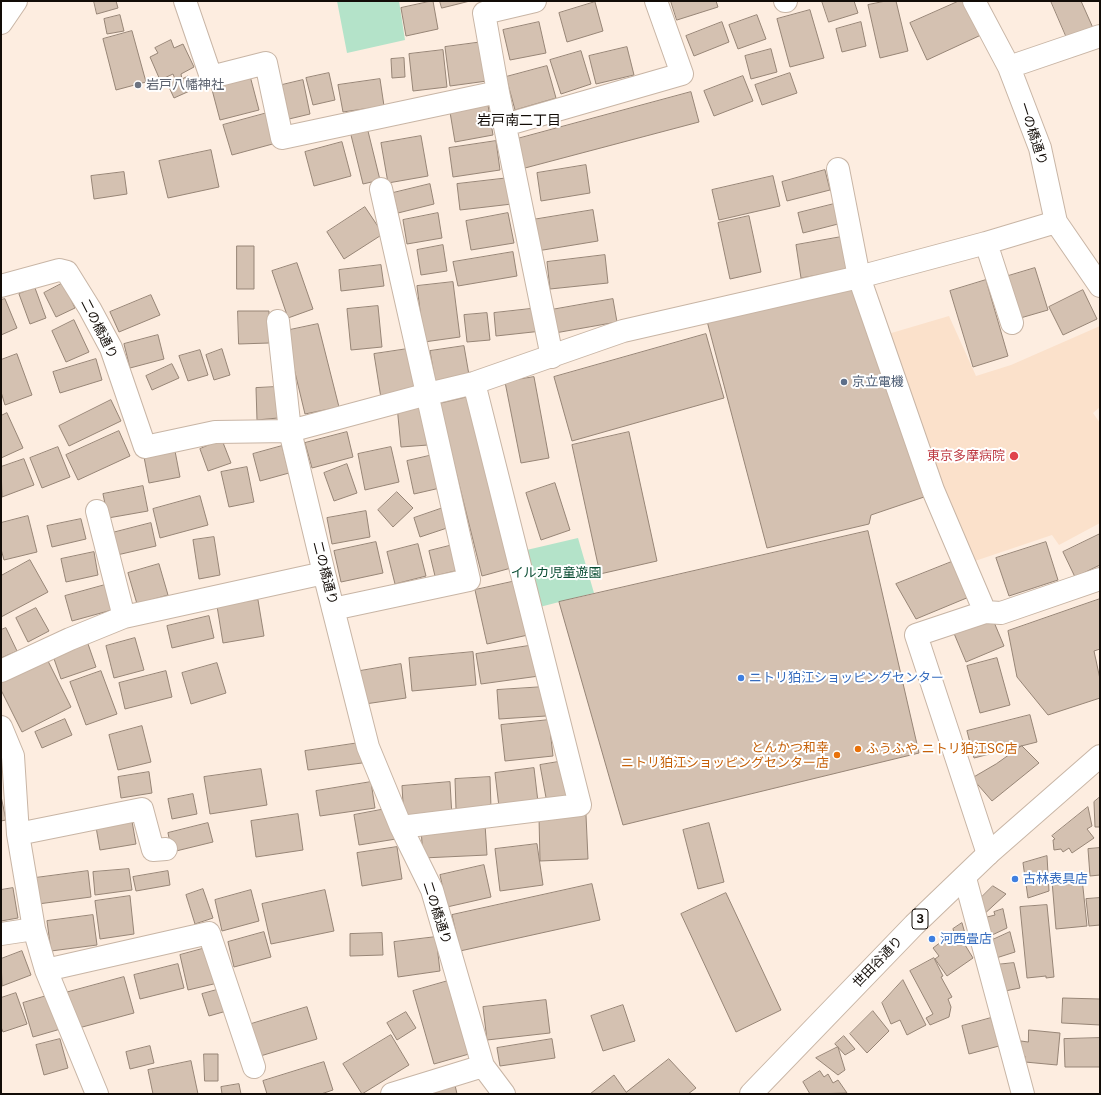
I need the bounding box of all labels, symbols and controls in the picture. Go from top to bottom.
place label: 岩戸八幡神社 [146,77,224,93]
marker: 岩戸八幡神社 [133,80,143,90]
street label: 一の橋通り [1016,101,1050,167]
district label: 岩戸南二丁目 [477,113,561,129]
street label: 二の橋通り [77,297,121,361]
place label: 京立電機 [852,374,904,390]
marker: 京立電機 [839,377,849,387]
place label: 東京多摩病院 [927,448,1005,464]
marker: 東京多摩病院 [1008,450,1020,462]
street label: 二の橋通り [310,540,340,606]
park label: イルカ児童遊園 [511,565,601,581]
place label: ニトリ狛江ショッピングセンター [749,670,944,686]
marker: ニトリ狛江ショッピングセンター [736,673,746,683]
place label: とんかつ和幸 ニトリ狛江ショッピングセンター店 [621,740,829,771]
place label: ふうふや ニトリ狛江SC店 [866,741,1017,757]
marker: ふうふや ニトリ狛江SC店 [853,744,863,754]
marker: とんかつ和幸 ニトリ狛江ショッピングセンター店 [832,750,842,760]
place label: 古林表具店 [1023,871,1088,887]
marker: 古林表具店 [1010,874,1020,884]
street label: 二の橋通り [420,880,454,946]
road number: 3 [912,909,928,929]
place label: 河西畳店 [940,931,992,947]
street label: 世田谷通り [850,933,906,991]
marker: 河西畳店 [927,934,937,944]

